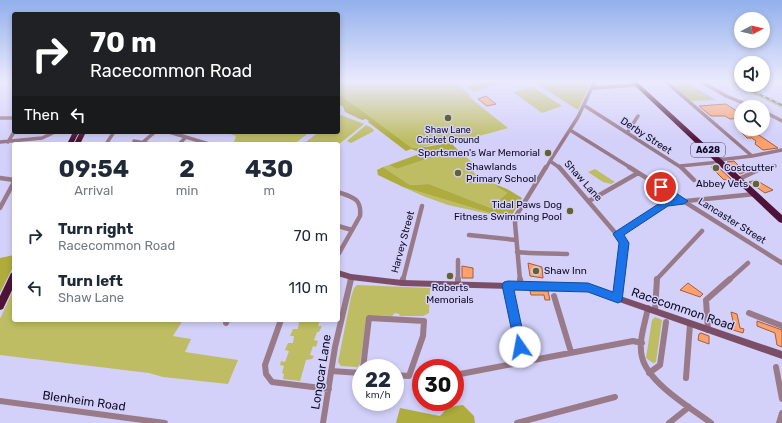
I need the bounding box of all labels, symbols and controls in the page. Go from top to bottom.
north arrow [734,12,770,48]
map controls [734,12,770,136]
text: 70 m [90,26,157,59]
icon: right [24,28,76,80]
button: sound [734,56,770,92]
text: Racecommon Road [90,60,252,82]
button: search [734,100,770,136]
icon: left [67,104,89,126]
text: Then [24,106,59,124]
marker: Shaw Lane Cricket Ground [443,113,453,123]
street label: Derby Street [618,115,674,157]
place label: Shaw Lane Cricket Ground [417,125,479,145]
road number: A628 [691,143,725,157]
place label: Sportsmen's War Memorial [418,147,540,159]
marker: Sportsmen's War Memorial [543,148,553,158]
text: 09:54 [59,155,129,183]
text: 2 [179,155,195,183]
text: 430 [245,155,293,183]
street label: Shaw Lane [562,158,605,204]
place label: Shawlands Primary School [466,161,536,185]
place label: Costcutter [724,162,774,174]
marker: Costcutter [711,163,721,173]
marker: Shawlands Primary School [453,168,463,178]
pin [644,170,678,204]
icon: arrive [650,176,672,198]
place label: Abbey Vets [696,178,748,190]
marker: Abbey Vets [751,179,761,189]
text: Arrival [74,183,113,198]
text: min [176,183,198,198]
text: m [263,183,275,198]
street label: Lancaster Street [696,195,768,247]
place label: Tidal Paws Dog Fitness Swimming Pool [454,199,562,223]
marker: Tidal Paws Dog Fitness Swimming Pool [565,206,575,216]
street label: Harvey Street [389,210,417,274]
text: Turn right [58,220,133,238]
icon: right [24,225,46,247]
text: 70 m [294,227,328,245]
text: Racecommon Road [58,238,175,253]
place label: Shaw Inn [544,265,587,277]
marker: Shaw Inn [531,266,541,276]
marker: Roberts Memorials [445,271,455,281]
text: Turn left [58,272,123,290]
icon: left [24,277,46,299]
text: 110 m [289,279,328,297]
place label: Roberts Memorials [426,282,474,306]
street label: Racecommon Road [630,285,736,333]
text: Shaw Lane [58,290,124,305]
position arrow [499,326,541,368]
street label: Longcar Lane [308,333,334,411]
speed limit sign: 30 [412,359,464,411]
text: 22 [365,368,391,392]
street label: Blenheim Road [41,388,127,414]
text: km/h [366,389,390,401]

